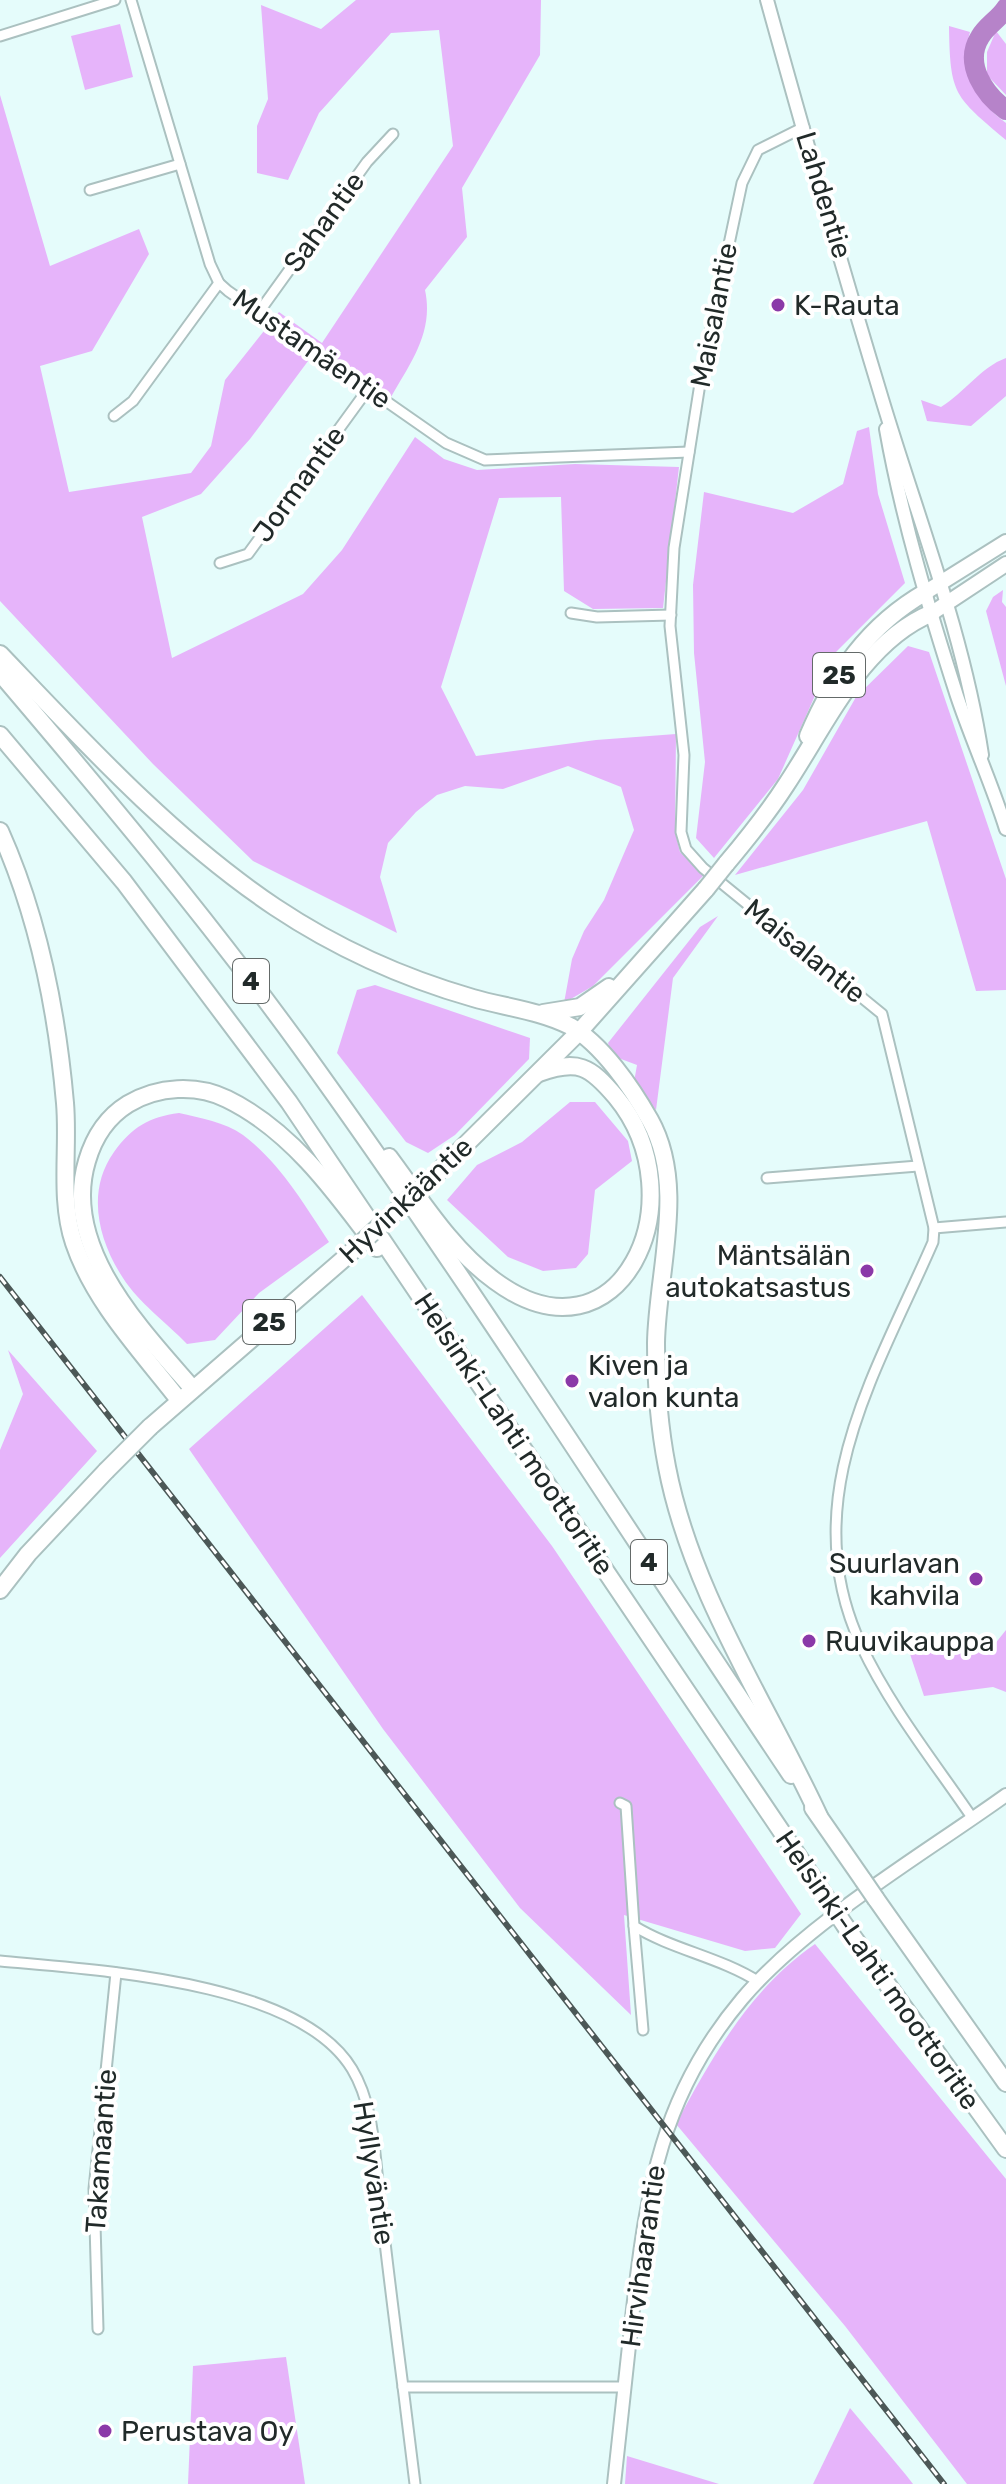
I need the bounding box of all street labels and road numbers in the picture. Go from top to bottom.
street label: Lahdentie [789,128,859,262]
street label: Sahantie [277,166,371,278]
street label: Maisalantie [684,240,744,390]
street label: Mustamäentie [226,282,398,416]
street label: Jormantie [246,420,352,548]
road number: 25 [813,653,865,697]
street label: Maisalantie [738,892,872,1010]
road number: 4 [233,959,269,1003]
street label: Hyvinkääntie [333,1130,479,1270]
street label: Helsinki-Lahti moottoritie [407,1287,621,1581]
road number: 25 [243,1300,295,1344]
road number: 4 [631,1540,667,1584]
street label: Helsinki-Lahti moottoritie [769,1824,987,2116]
street label: Takamaantie [79,2068,123,2234]
street label: Hyllyväntie [346,2099,402,2247]
street label: Hirvihaarantie [614,2163,672,2349]

